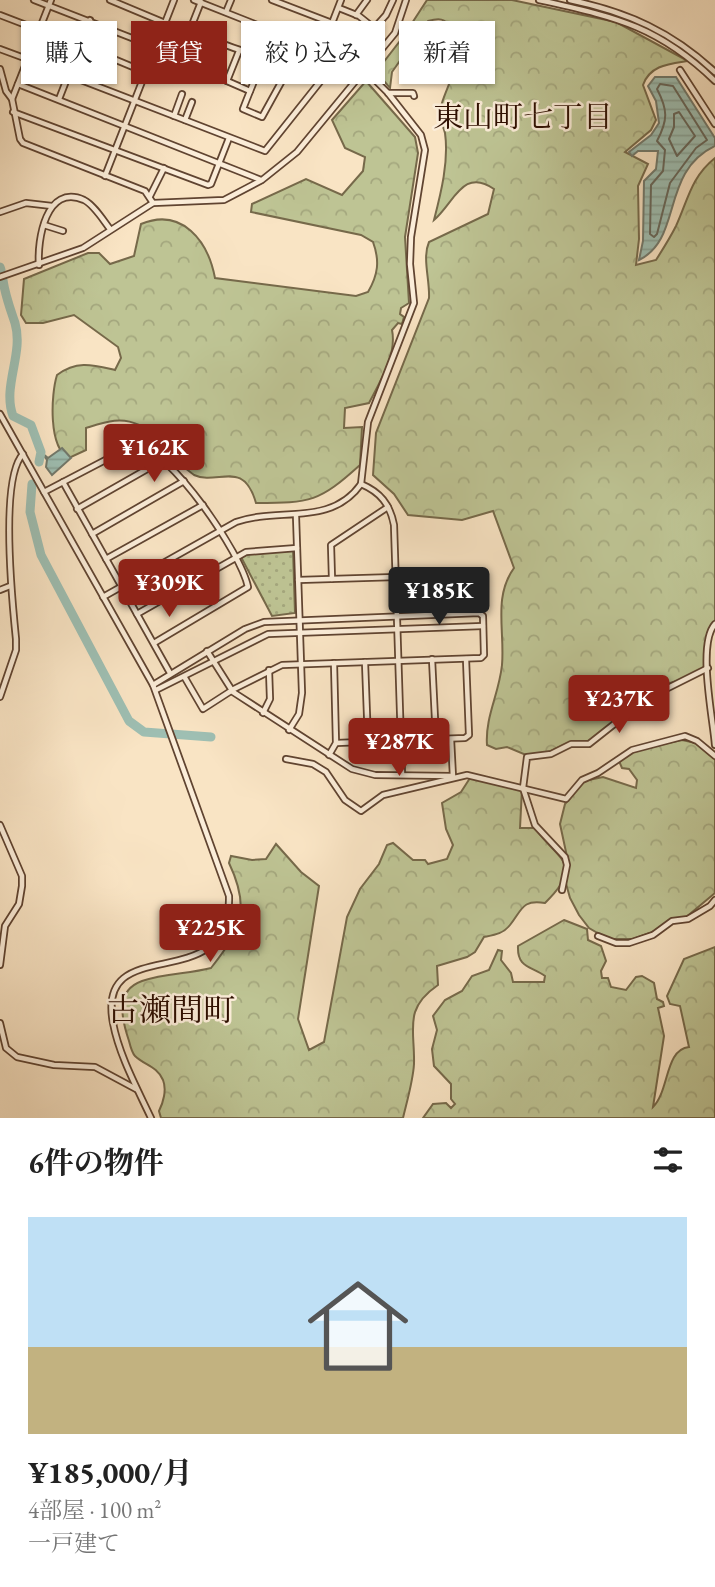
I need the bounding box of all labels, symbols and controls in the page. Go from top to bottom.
chip: 購入 [21,21,117,84]
chip: 賃貸 [131,21,227,84]
chip: 絞り込み [241,21,385,84]
chip: 新着 [399,21,495,84]
district label: 東山町七丁目 [433,97,613,136]
pin: ¥162K [105,424,203,484]
text: ¥162K [119,432,189,462]
pin: ¥309K [120,560,218,619]
text: ¥309K [134,567,204,597]
pin: ¥185K [390,568,488,627]
text: ¥185K [404,575,474,605]
pin: ¥237K [570,676,668,735]
text: ¥237K [584,683,654,713]
pin: ¥287K [350,718,448,778]
text: ¥287K [364,726,434,756]
pin: ¥225K [161,904,259,964]
text: ¥225K [175,912,245,942]
district label: 古瀬間町 [107,989,235,1031]
icon: filters [649,1141,687,1179]
text: 6件の物件 [28,1143,164,1182]
icon: home [295,1263,421,1389]
text: ¥185,000/月 [28,1453,192,1492]
text: 4部屋 · 100 m² [28,1495,161,1525]
text: 一戸建て [28,1528,120,1558]

